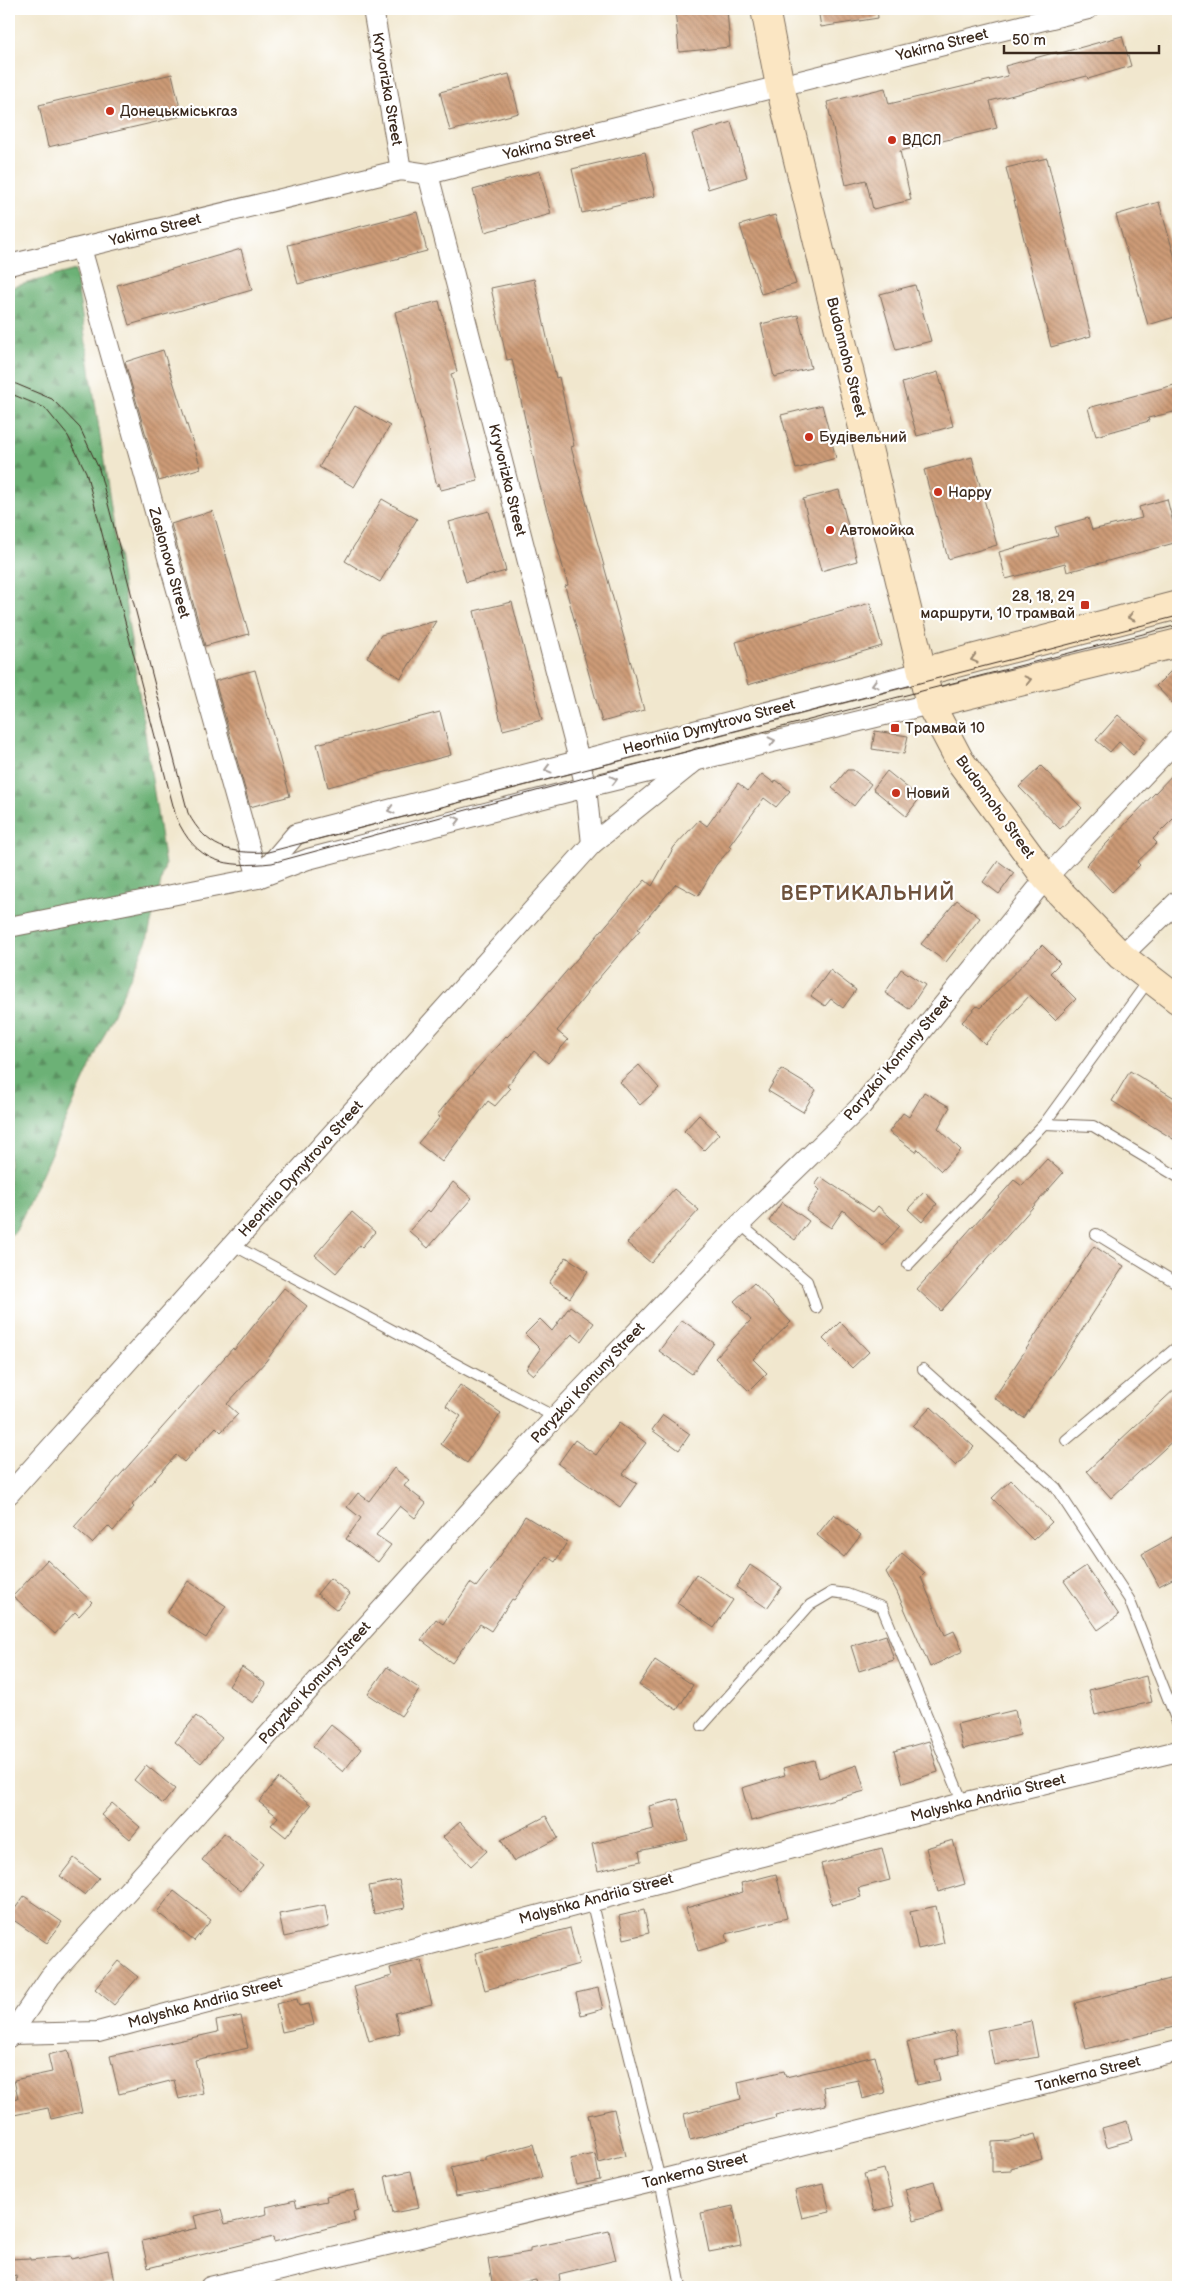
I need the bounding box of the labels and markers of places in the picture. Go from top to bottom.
place label: Донецькміськгаз [120,102,237,121]
marker: Донецькміськгаз [104,105,116,117]
place label: ВДСЛ [902,131,942,150]
marker: ВДСЛ [886,134,898,146]
place label: Будівельний [819,428,907,447]
marker: Будівельний [803,431,815,443]
place label: Happy [948,483,992,502]
marker: Happy [932,486,944,498]
place label: Автомойка [839,521,914,540]
marker: Автомойка [824,524,836,536]
place label: 28, 18, 29 маршрути, 10 трамвай [921,587,1075,623]
marker: 28, 18, 29 маршрути, 10 трамвай [1079,599,1091,611]
place label: Трамвай 10 [905,719,985,738]
marker: Трамвай 10 [889,722,901,734]
place label: Новий [906,784,950,803]
marker: Новий [890,787,902,799]

